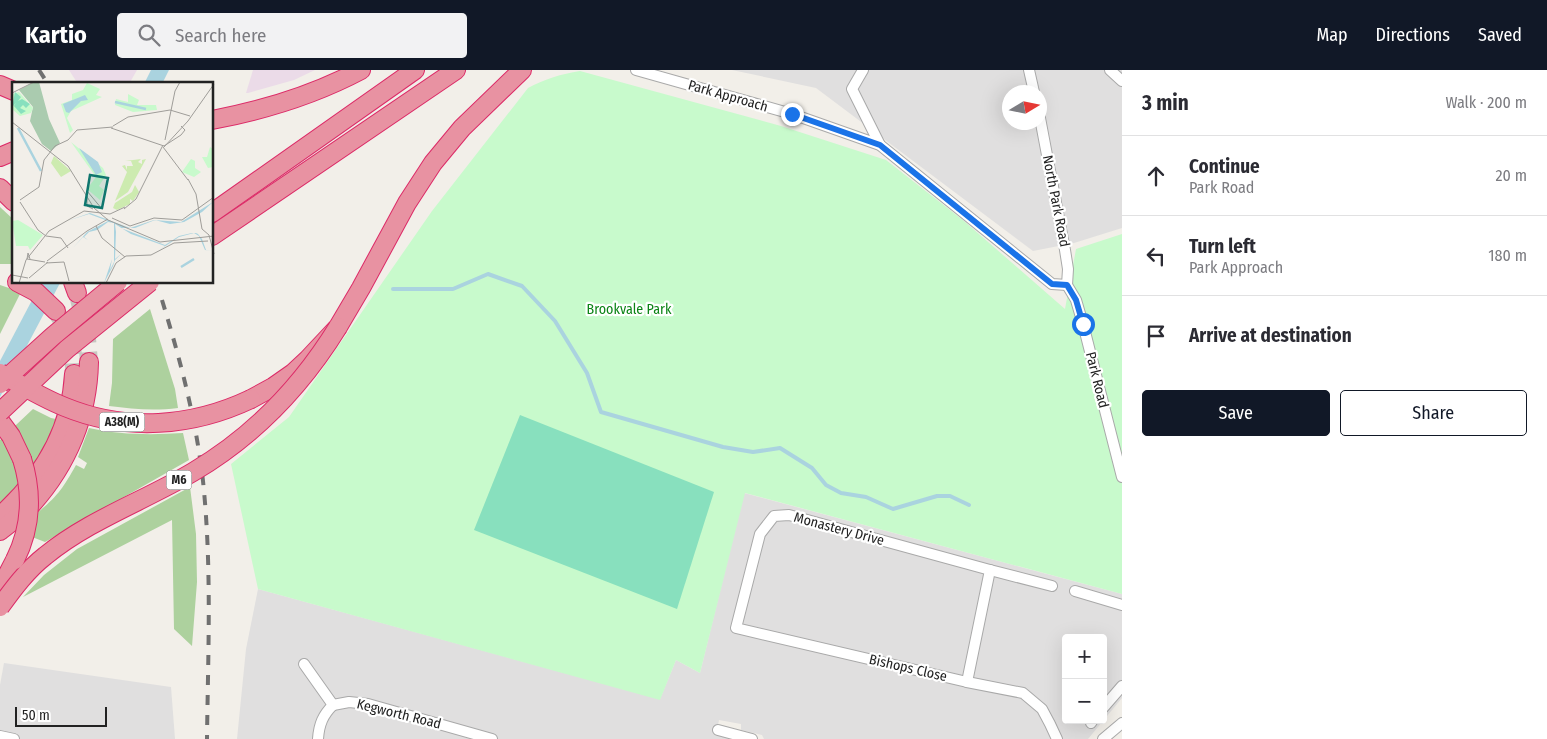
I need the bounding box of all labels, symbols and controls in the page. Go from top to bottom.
search box [117,13,467,58]
text: Kartio [25,21,87,49]
icon: search [135,21,163,49]
text: Search here [175,24,266,47]
text: Map [1316,24,1348,46]
text: Directions [1376,24,1450,46]
text: Saved [1478,24,1522,46]
street label: Park Approach [686,76,770,116]
inset map [12,82,214,284]
north arrow [1002,85,1047,130]
text: 3 min [1142,90,1189,116]
text: Walk · 200 m [1445,93,1527,112]
route end [781,103,804,126]
street label: North Park Road [1039,154,1073,248]
text: Continue [1189,155,1260,178]
icon: ahead [1142,162,1170,190]
text: 20 m [1496,166,1527,185]
text: Park Road [1189,178,1254,197]
text: Turn left [1189,235,1256,258]
icon: left [1142,242,1170,270]
text: 180 m [1488,246,1527,265]
text: Park Approach [1189,258,1283,277]
park label: Brookvale Park [587,301,672,318]
route start [1072,313,1095,336]
icon: arrive [1142,322,1170,350]
text: Arrive at destination [1189,324,1352,347]
street label: Park Road [1082,350,1112,410]
button: Save [1142,390,1330,436]
button: Share [1340,390,1527,436]
road number: A38(M) [100,412,144,432]
road number: M6 [166,470,192,490]
street label: Monastery Drive [792,509,886,549]
map controls [1062,634,1107,724]
button: + [1062,634,1107,679]
street label: Bishops Close [867,651,949,685]
button: − [1062,679,1107,724]
street label: Kegworth Road [355,695,443,733]
scale bar [15,704,108,727]
text: 50 m [22,707,50,724]

